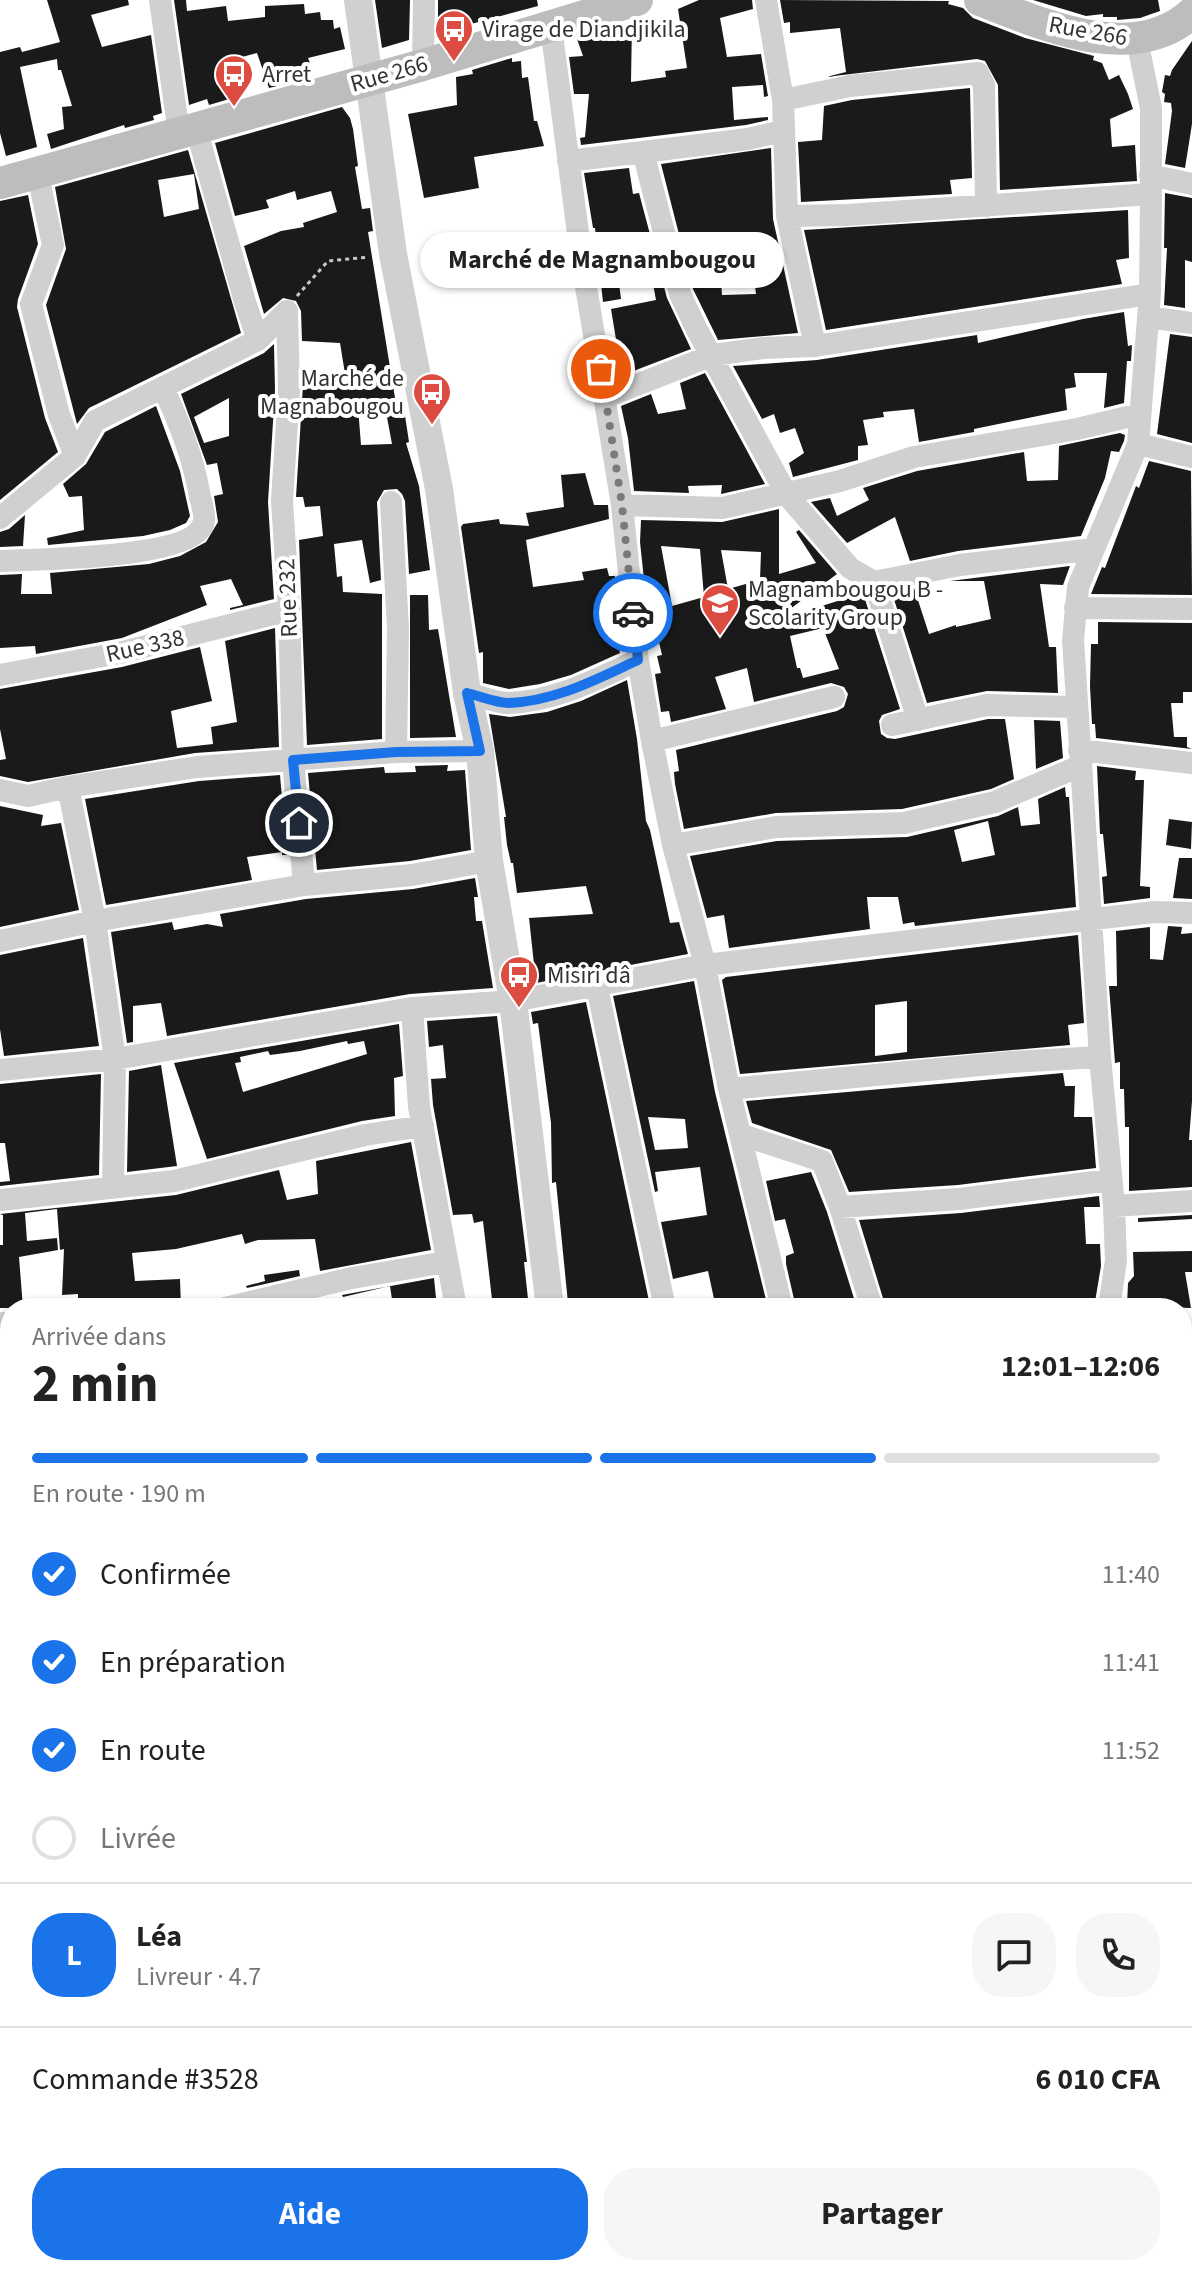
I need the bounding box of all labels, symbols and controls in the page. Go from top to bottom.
street label: Rue 266 [1046,7,1130,55]
bus stop icon: Virage de Diandjikila [433,8,475,63]
place label: Virage de Diandjikila [482,12,686,47]
street label: Rue 266 [346,46,432,102]
bus stop icon: Arret [213,53,255,108]
place label: Arret [262,57,311,92]
callout: Marché de Magnambougou [419,233,783,289]
text: Marché de Magnambougou [448,241,756,278]
pin [567,335,635,403]
icon: bag [579,347,623,391]
place label: Marché de Magnabougou [260,361,404,424]
bus stop icon: Marché de Magnabougou [411,371,453,426]
street label: Rue 232 [269,558,307,638]
place label: Magnambougou B - Scolarity Group [748,572,943,635]
courier [593,573,673,653]
school or university icon: Magnambougou B - Scolarity Group [699,582,741,637]
icon: car [611,591,655,635]
street label: Rue 338 [102,620,188,672]
pin [265,789,333,857]
icon: home [277,801,321,845]
bus stop icon: Misiri dâ [498,954,540,1009]
place label: Misiri dâ [547,958,631,993]
text: Arrivée dans [32,1318,166,1355]
text: 12:01–12:06 [1001,1345,1160,1388]
text: 2 min [32,1348,159,1422]
text: En route · 190 m [32,1475,206,1512]
icon: check [32,1552,76,1596]
text: Confirmée [100,1553,231,1596]
text: 11:40 [1102,1556,1160,1593]
icon: check [32,1640,76,1684]
text: En préparation [100,1641,286,1684]
text: 11:41 [1102,1644,1160,1681]
icon: check [32,1728,76,1772]
text: En route [100,1729,206,1772]
text: 11:52 [1102,1732,1160,1769]
text: Livrée [100,1817,176,1860]
button: chat [972,1913,1056,1997]
button: phone [1076,1913,1160,1997]
text: Léa [136,1915,182,1958]
text: L [66,1934,82,1977]
text: Livreur · 4.7 [136,1958,261,1995]
text: Commande #3528 [32,2058,259,2101]
text: 6 010 CFA [1035,2058,1160,2101]
button: Aide [32,2168,588,2260]
button: Partager [604,2168,1160,2260]

